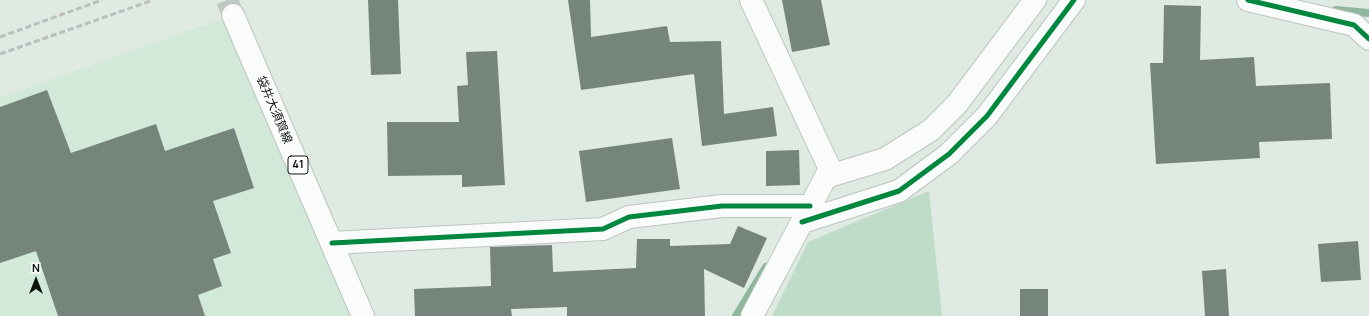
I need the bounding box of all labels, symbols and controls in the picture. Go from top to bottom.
street label: 袋井大須賀線 [253,74,295,146]
road number: 41 [288,156,308,174]
north arrow [16,260,56,300]
text: N [32,260,40,275]

